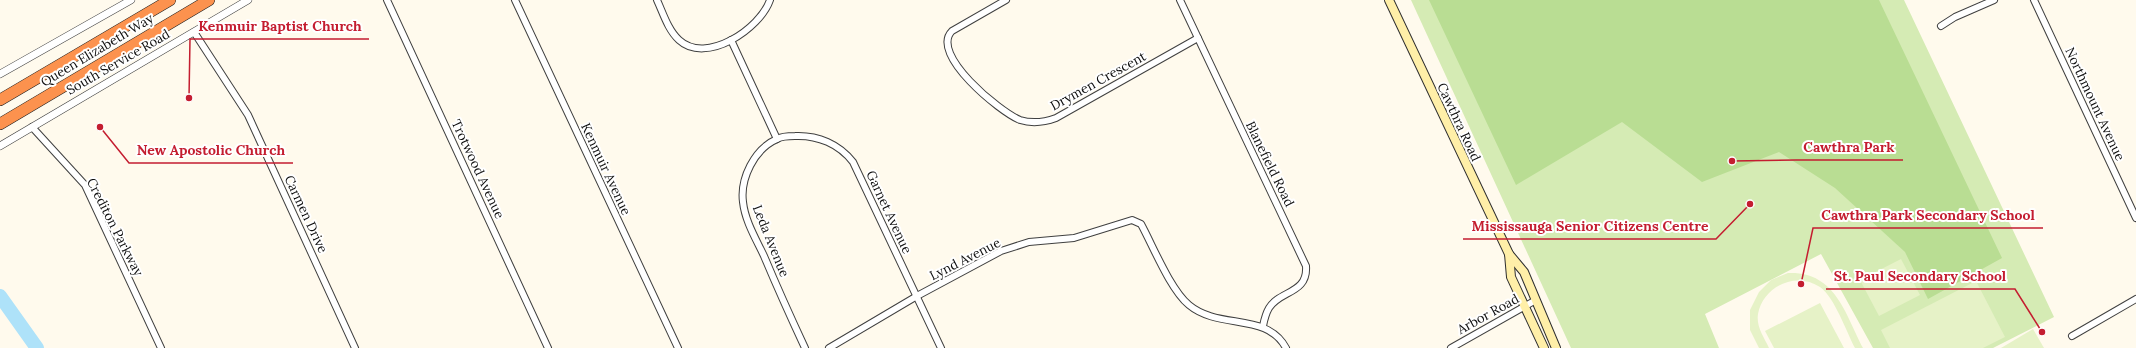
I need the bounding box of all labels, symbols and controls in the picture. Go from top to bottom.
street label: Queen Elizabeth Way [37,10,157,90]
callout: Kenmuir Baptist Church [190,13,369,39]
text: Kenmuir Baptist Church [198,17,362,35]
street label: South Service Road [63,25,173,99]
street label: Northmount Avenue [2061,45,2129,163]
street label: Drymen Crescent [1047,48,1149,114]
street label: Cawthra Road [1433,80,1485,164]
street label: Trotwood Avenue [448,117,508,221]
street label: Blanefield Road [1242,118,1298,210]
street label: Kenmuir Avenue [577,120,635,218]
callout: Cawthra Park [1796,134,1903,160]
callout: New Apostolic Church [129,137,293,163]
text: Cawthra Park [1803,138,1895,156]
text: New Apostolic Church [137,141,285,159]
street label: Garnet Avenue [862,168,916,256]
street label: Carmen Drive [281,172,331,256]
street label: Crediton Parkway [83,175,147,279]
street label: Leda Avenue [749,202,793,280]
callout: Cawthra Park Secondary School [1813,202,2043,228]
text: Cawthra Park Secondary School [1821,206,2035,224]
callout: Mississauga Senior Citizens Centre [1463,213,1716,239]
text: Mississauga Senior Citizens Centre [1472,217,1709,235]
street label: Lynd Avenue [927,234,1003,284]
callout: St. Paul Secondary School [1826,263,2015,289]
text: St. Paul Secondary School [1834,267,2007,285]
street label: Arbor Road [1453,290,1522,338]

